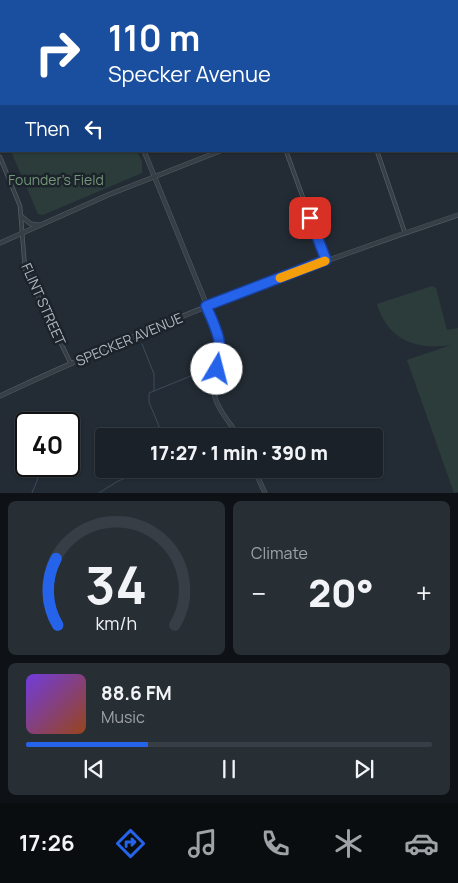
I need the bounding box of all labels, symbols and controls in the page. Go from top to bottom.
text: 110 m [108,14,200,62]
icon: right [25,20,90,85]
text: Specker Avenue [108,59,271,89]
icon: left [80,115,108,143]
text: Then [25,116,70,142]
park label: Founder's Field [8,170,104,189]
pin [289,197,331,239]
icon: arrive [296,204,324,232]
street label: FLINT STREET [17,260,71,349]
street label: SPECKER AVENUE [73,308,185,370]
position arrow [190,342,242,394]
speed limit sign: 40 [15,412,80,477]
text: 17:27 · 1 min · 390 m [150,440,328,466]
text: Climate [251,542,308,564]
text: 34 [86,549,147,620]
text: 20° [308,566,374,618]
text: − [251,574,266,612]
text: + [416,574,432,612]
text: km/h [96,611,137,635]
text: 88.6 FM [101,680,172,706]
text: Music [101,706,145,728]
icon: previous [80,755,108,783]
icon: pause [215,755,243,783]
icon: next [350,755,378,783]
icon: directions [113,826,148,861]
icon: music [185,826,220,861]
icon: phone [258,826,293,861]
icon: climate [331,826,366,861]
icon: car [404,826,439,861]
text: 17:26 [19,828,75,858]

